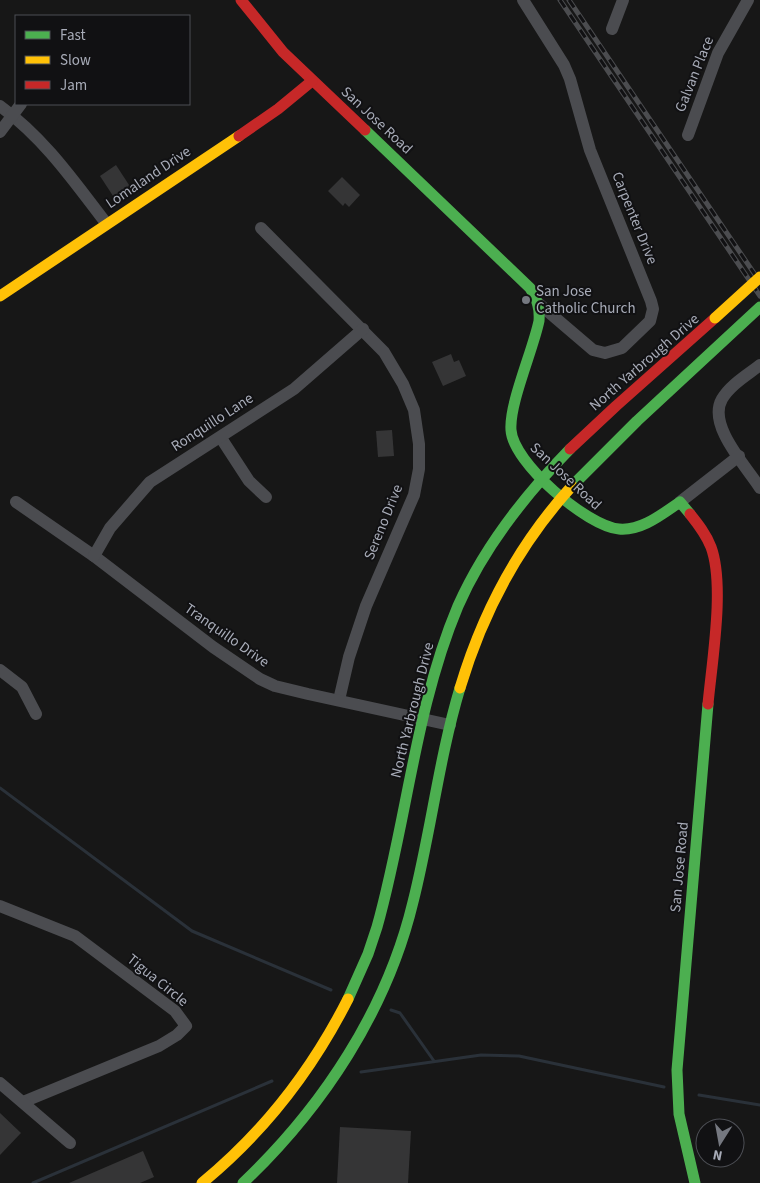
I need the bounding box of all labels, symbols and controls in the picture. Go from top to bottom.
legend [15,15,190,105]
text: Fast [60,25,86,46]
street label: Galvan Place [670,33,719,115]
text: Slow [60,50,91,71]
text: Jam [60,75,87,96]
street label: San Jose Road [336,82,417,159]
street label: Lomaland Drive [102,141,195,214]
street label: Carpenter Drive [606,169,663,268]
place label: San Jose Catholic Church [536,281,636,319]
marker: San Jose Catholic Church [520,294,532,306]
street label: North Yarbrough Drive [585,309,704,416]
street label: Ronquillo Lane [167,388,257,457]
street label: San Jose Road [525,438,606,515]
street label: Sereno Drive [359,481,408,563]
street label: Tranquillo Drive [180,598,273,673]
street label: North Yarbrough Drive [385,640,439,780]
street label: San Jose Road [665,821,694,913]
street label: Tigua Circle [123,949,193,1012]
north arrow [695,1118,745,1168]
text: N [711,1144,724,1165]

